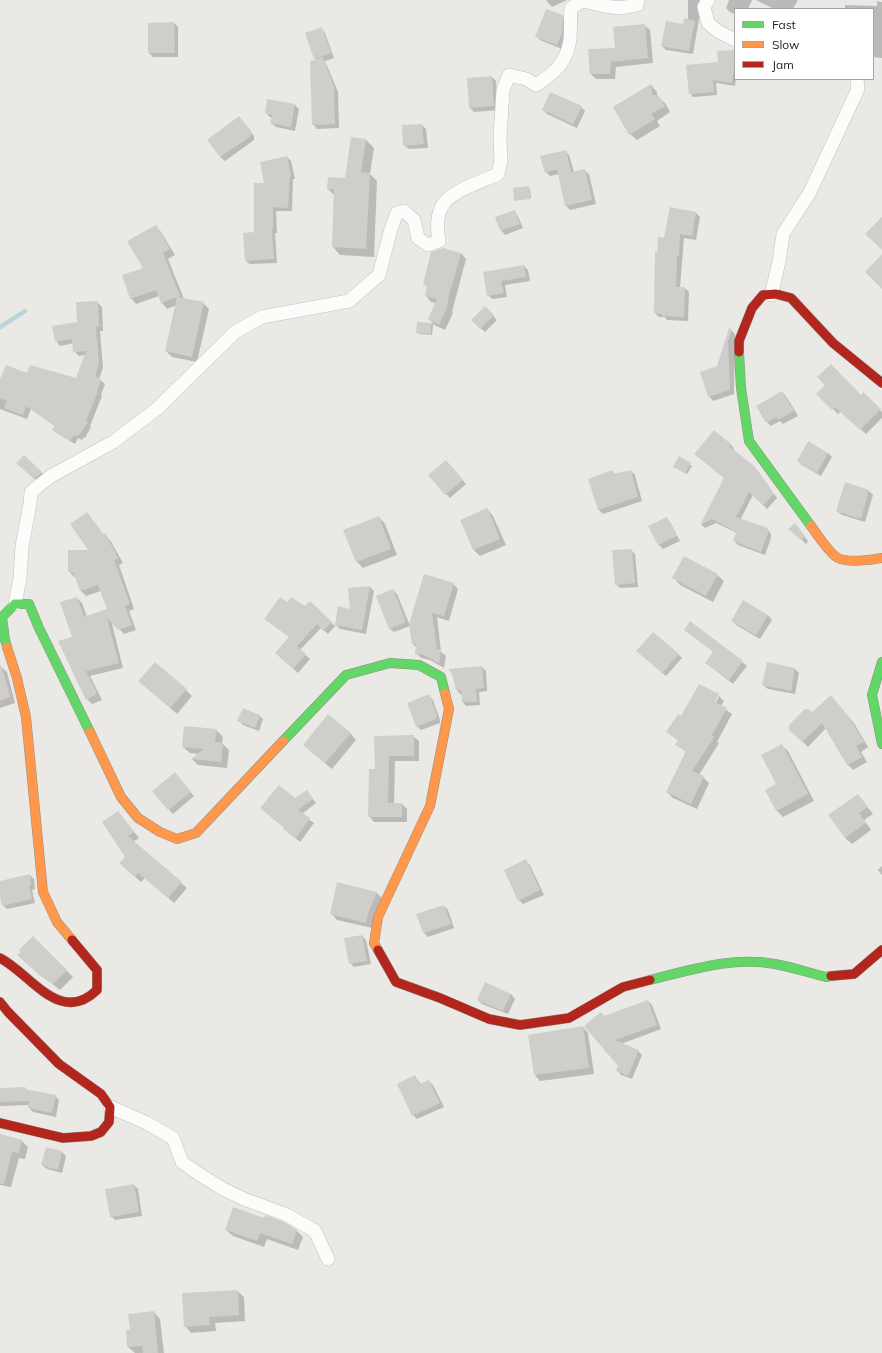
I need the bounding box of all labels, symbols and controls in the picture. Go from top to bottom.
legend [734,8,874,80]
text: Fast [772,17,796,32]
text: Slow [772,37,800,52]
text: Jam [772,57,794,72]

